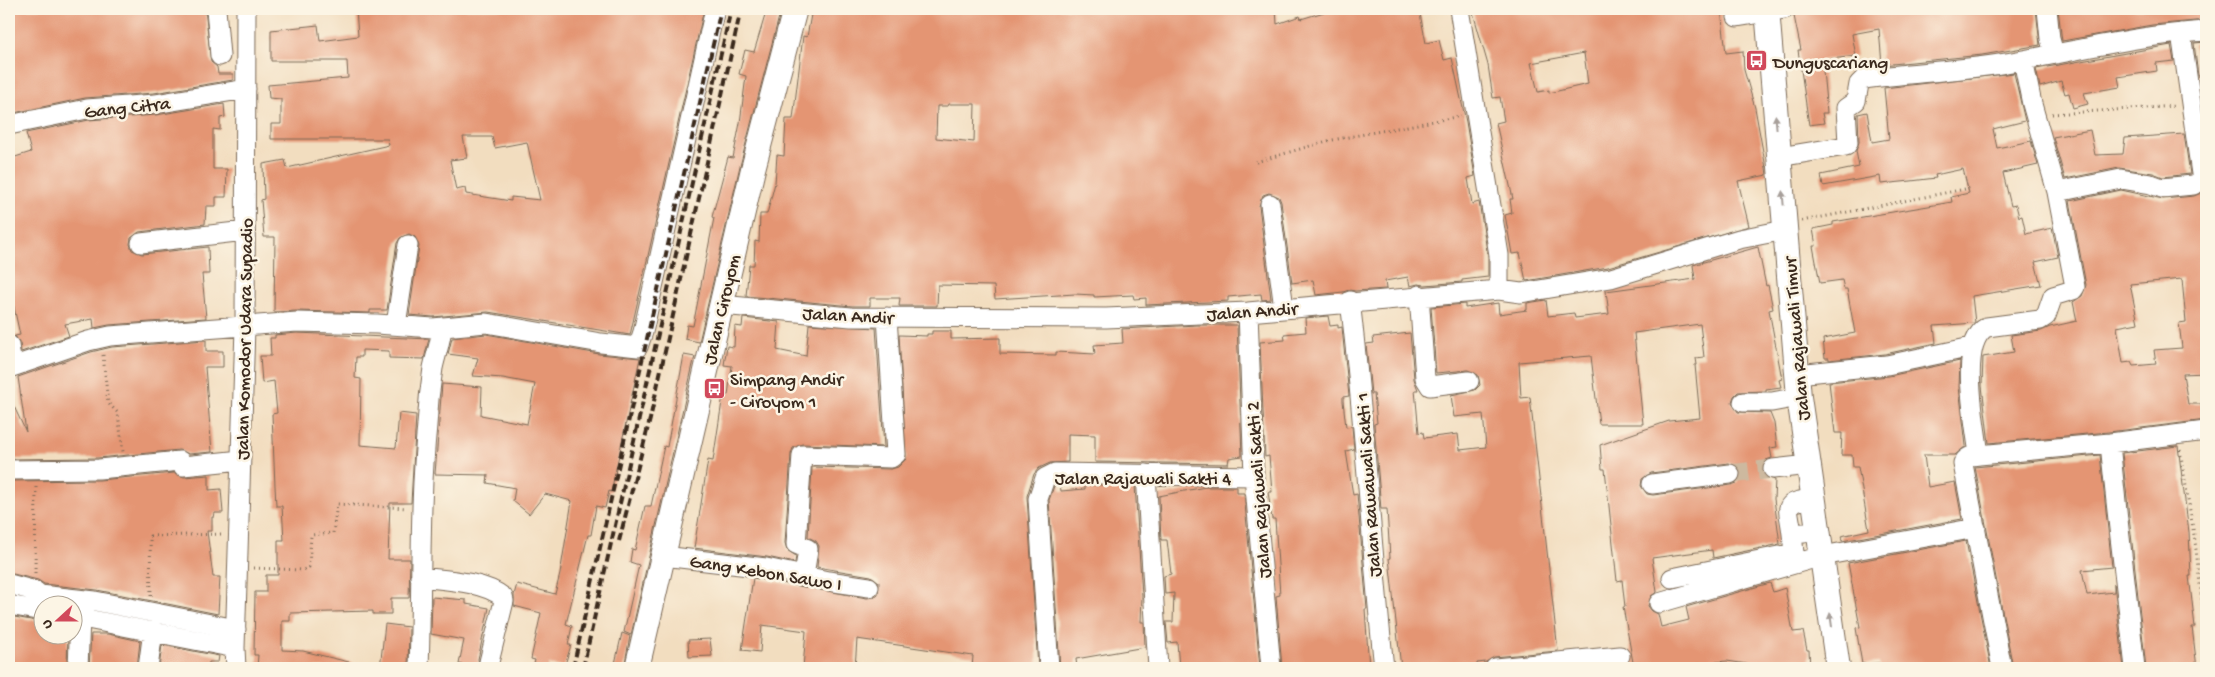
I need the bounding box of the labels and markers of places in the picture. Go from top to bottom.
bus stop icon: Dunguscariang [1745,49,1769,73]
place label: Dunguscariang [1771,53,1888,76]
place label: Simpang Andir - Ciroyom 1 [730,370,845,415]
bus stop icon: Simpang Andir - Ciroyom 1 [702,377,726,401]

